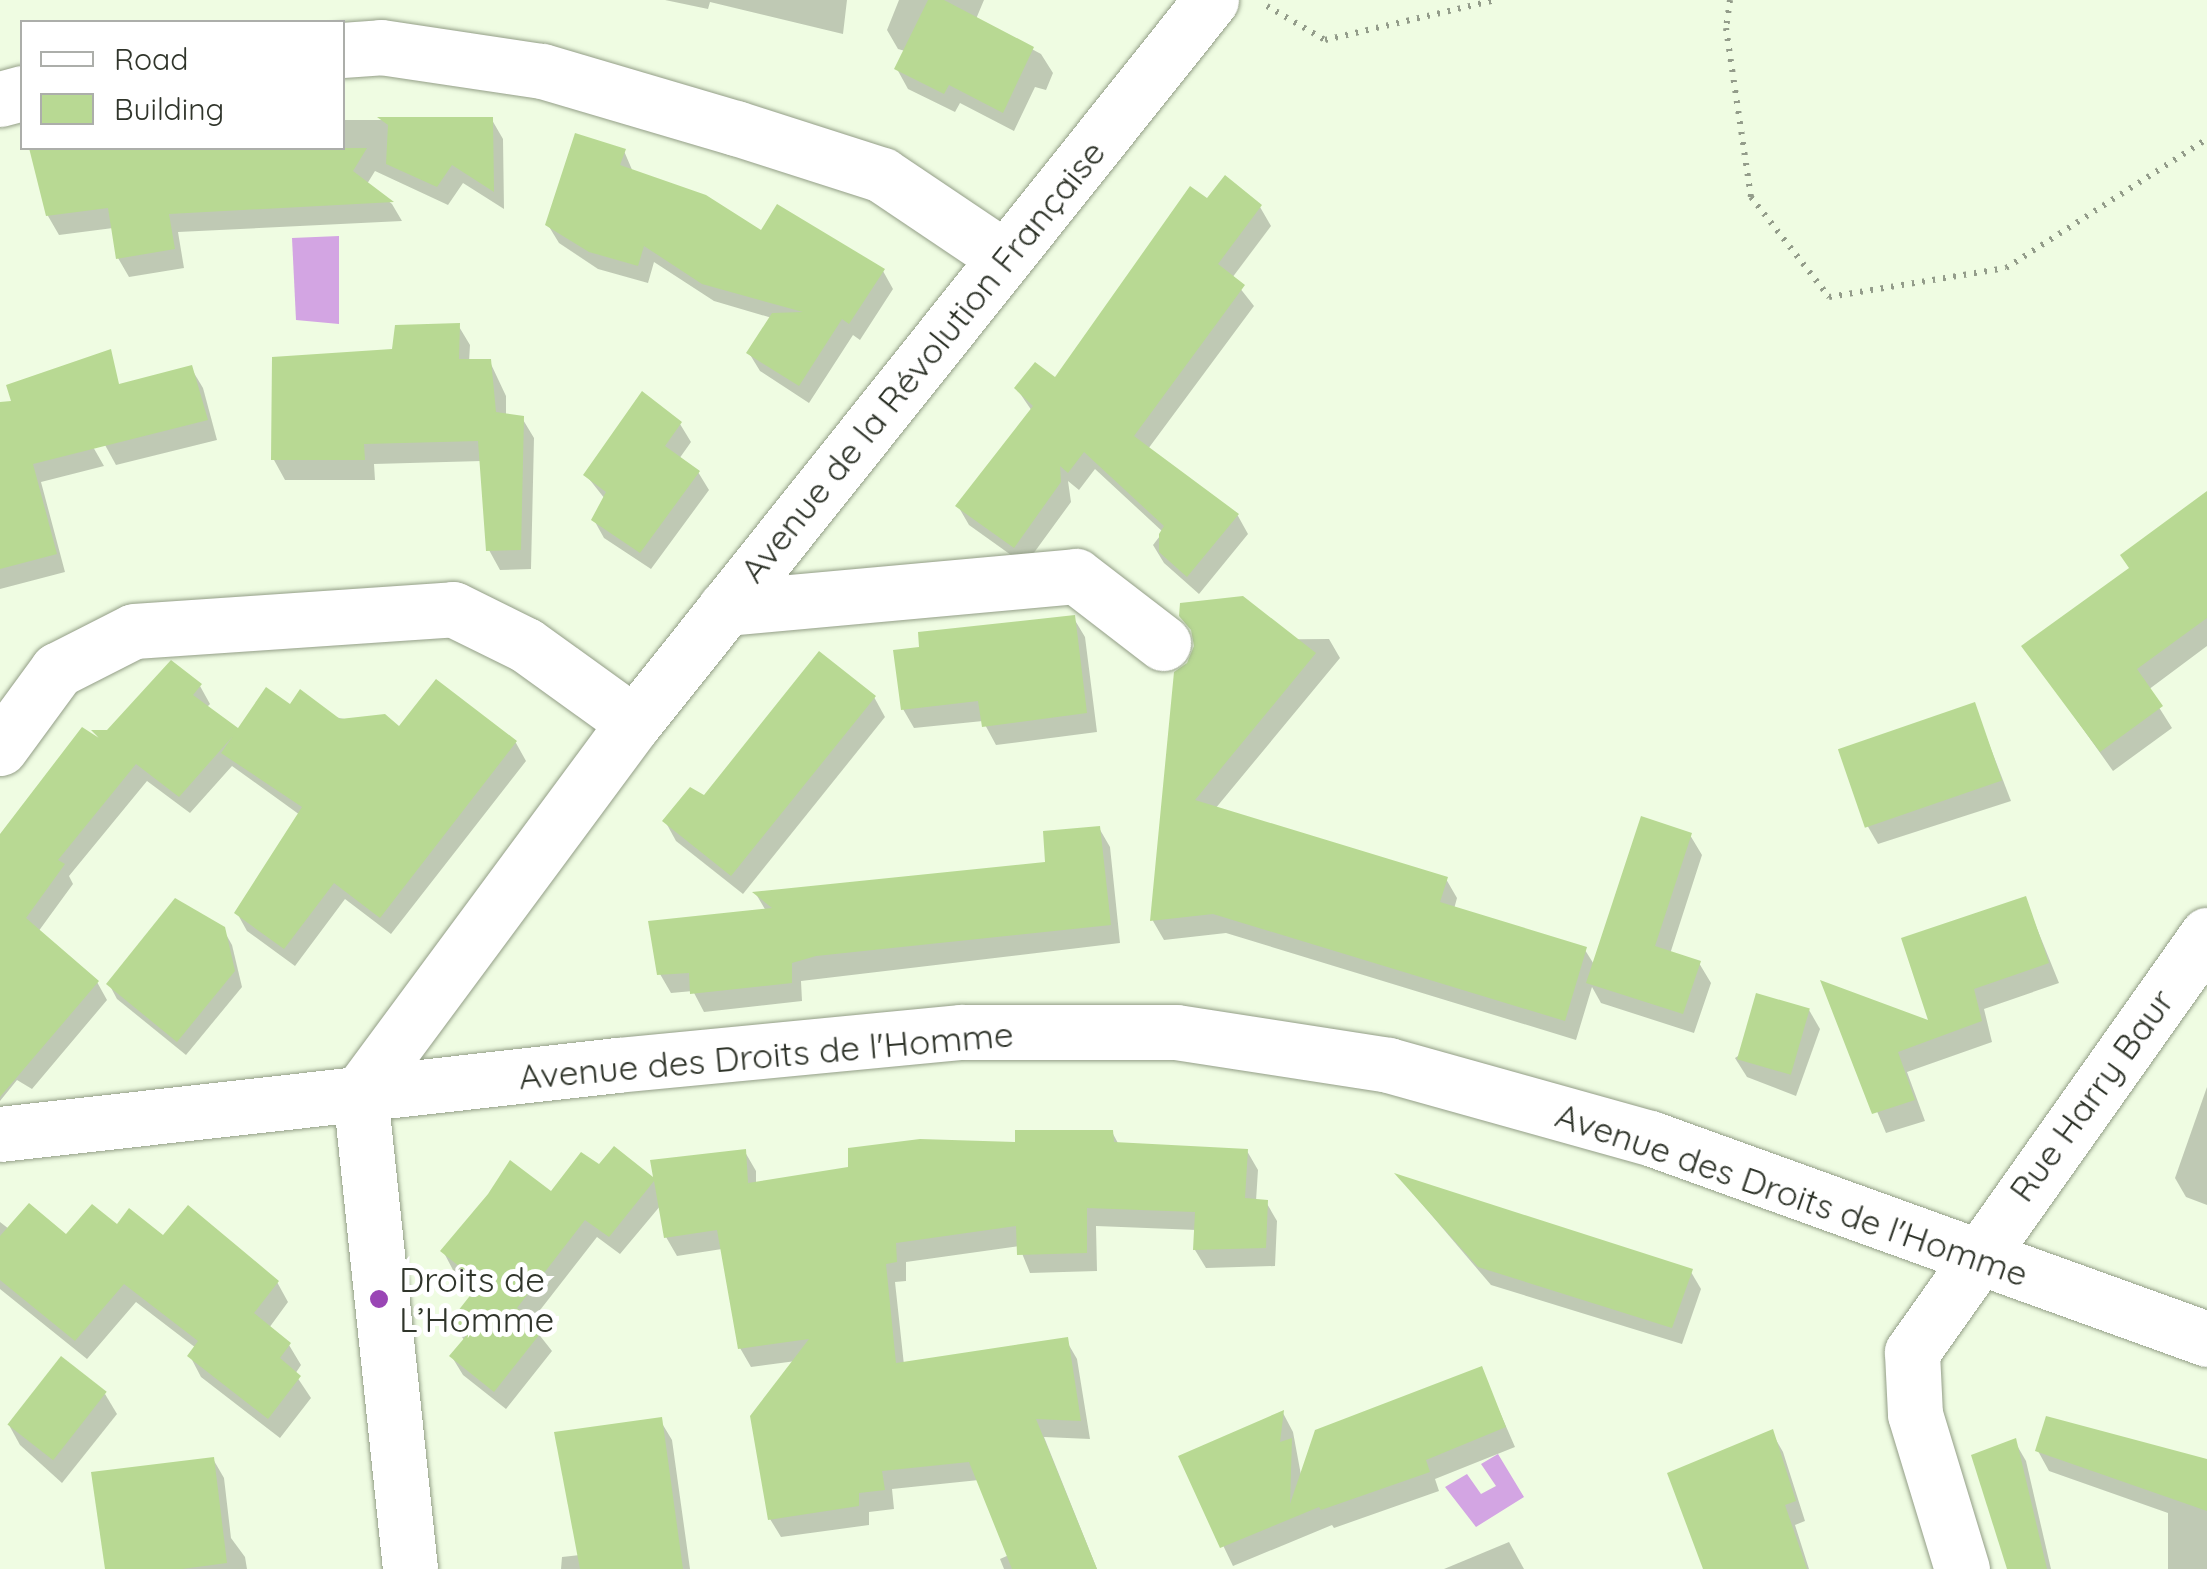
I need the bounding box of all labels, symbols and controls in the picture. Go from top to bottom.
legend [20,20,345,150]
text: Road [114,40,188,78]
text: Building [114,90,224,128]
street label: Avenue de la Révolution Française [731,132,1113,590]
street label: Rue Harry Baur [2000,981,2182,1209]
street label: Avenue des Droits de l'Homme [517,1012,1015,1098]
street label: Avenue des Droits de l'Homme [1550,1093,2034,1295]
place label: Droits de L’Homme [399,1258,554,1340]
marker: Droits de L’Homme [368,1288,390,1310]

